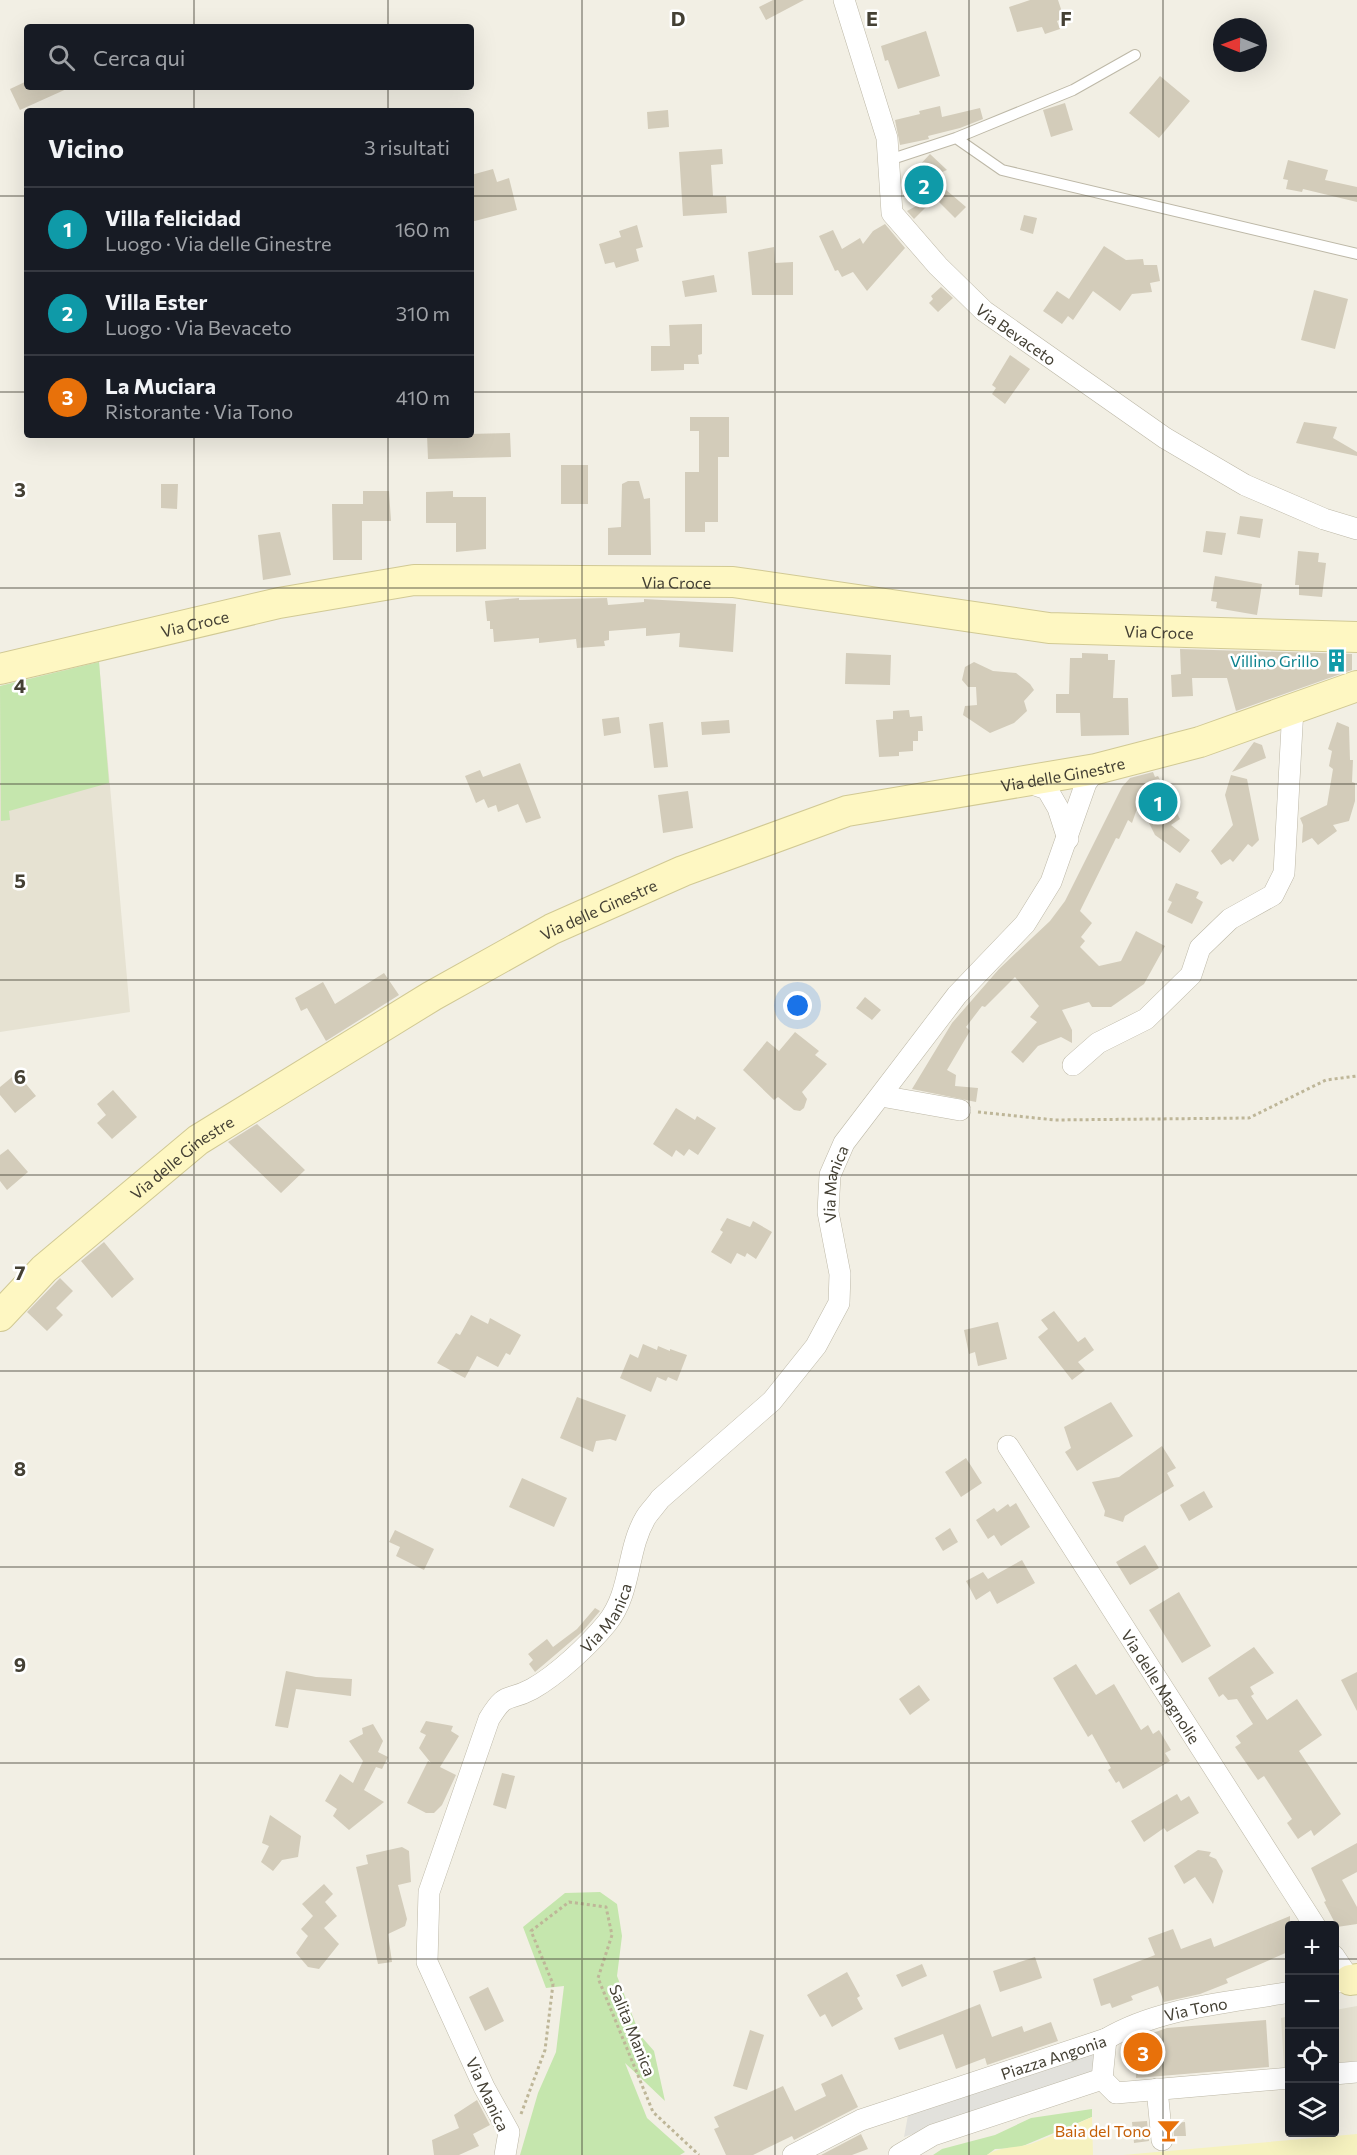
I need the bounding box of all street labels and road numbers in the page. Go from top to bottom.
street label: Via Bevaceto [972,299,1060,369]
street label: Via Croce [641,572,711,591]
street label: Via Croce [159,606,231,640]
street label: Via Croce [1124,621,1194,642]
street label: Via delle Ginestre [999,753,1126,794]
street label: Via delle Ginestre [537,874,660,943]
street label: Via delle Ginestre [126,1111,237,1203]
street label: Via Manica [819,1142,851,1224]
street label: Via Manica [576,1581,634,1656]
street label: Via delle Magnolie [1118,1626,1205,1747]
street label: Salita Manica [606,1981,660,2079]
street label: Via Tono [1162,1993,1229,2024]
street label: Piazza Angonia [998,2030,1108,2083]
street label: Via Manica [463,2054,513,2134]

